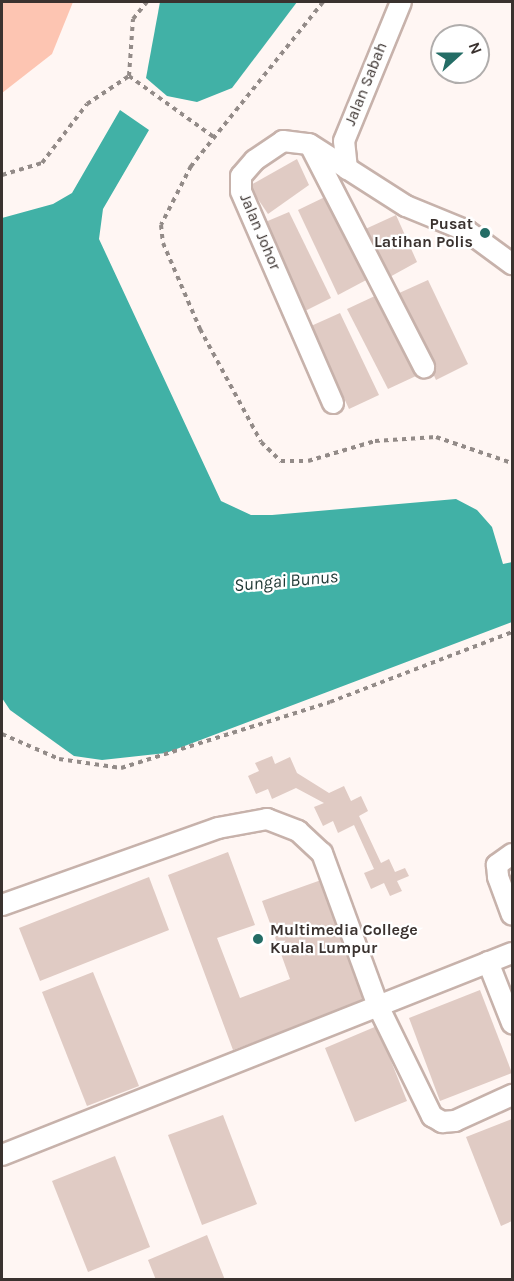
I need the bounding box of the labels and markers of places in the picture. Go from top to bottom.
place label: Pusat Latihan Polis [374,214,473,252]
marker: Pusat Latihan Polis [478,226,492,240]
place label: Multimedia College Kuala Lumpur [270,920,418,958]
marker: Multimedia College Kuala Lumpur [251,932,265,946]

